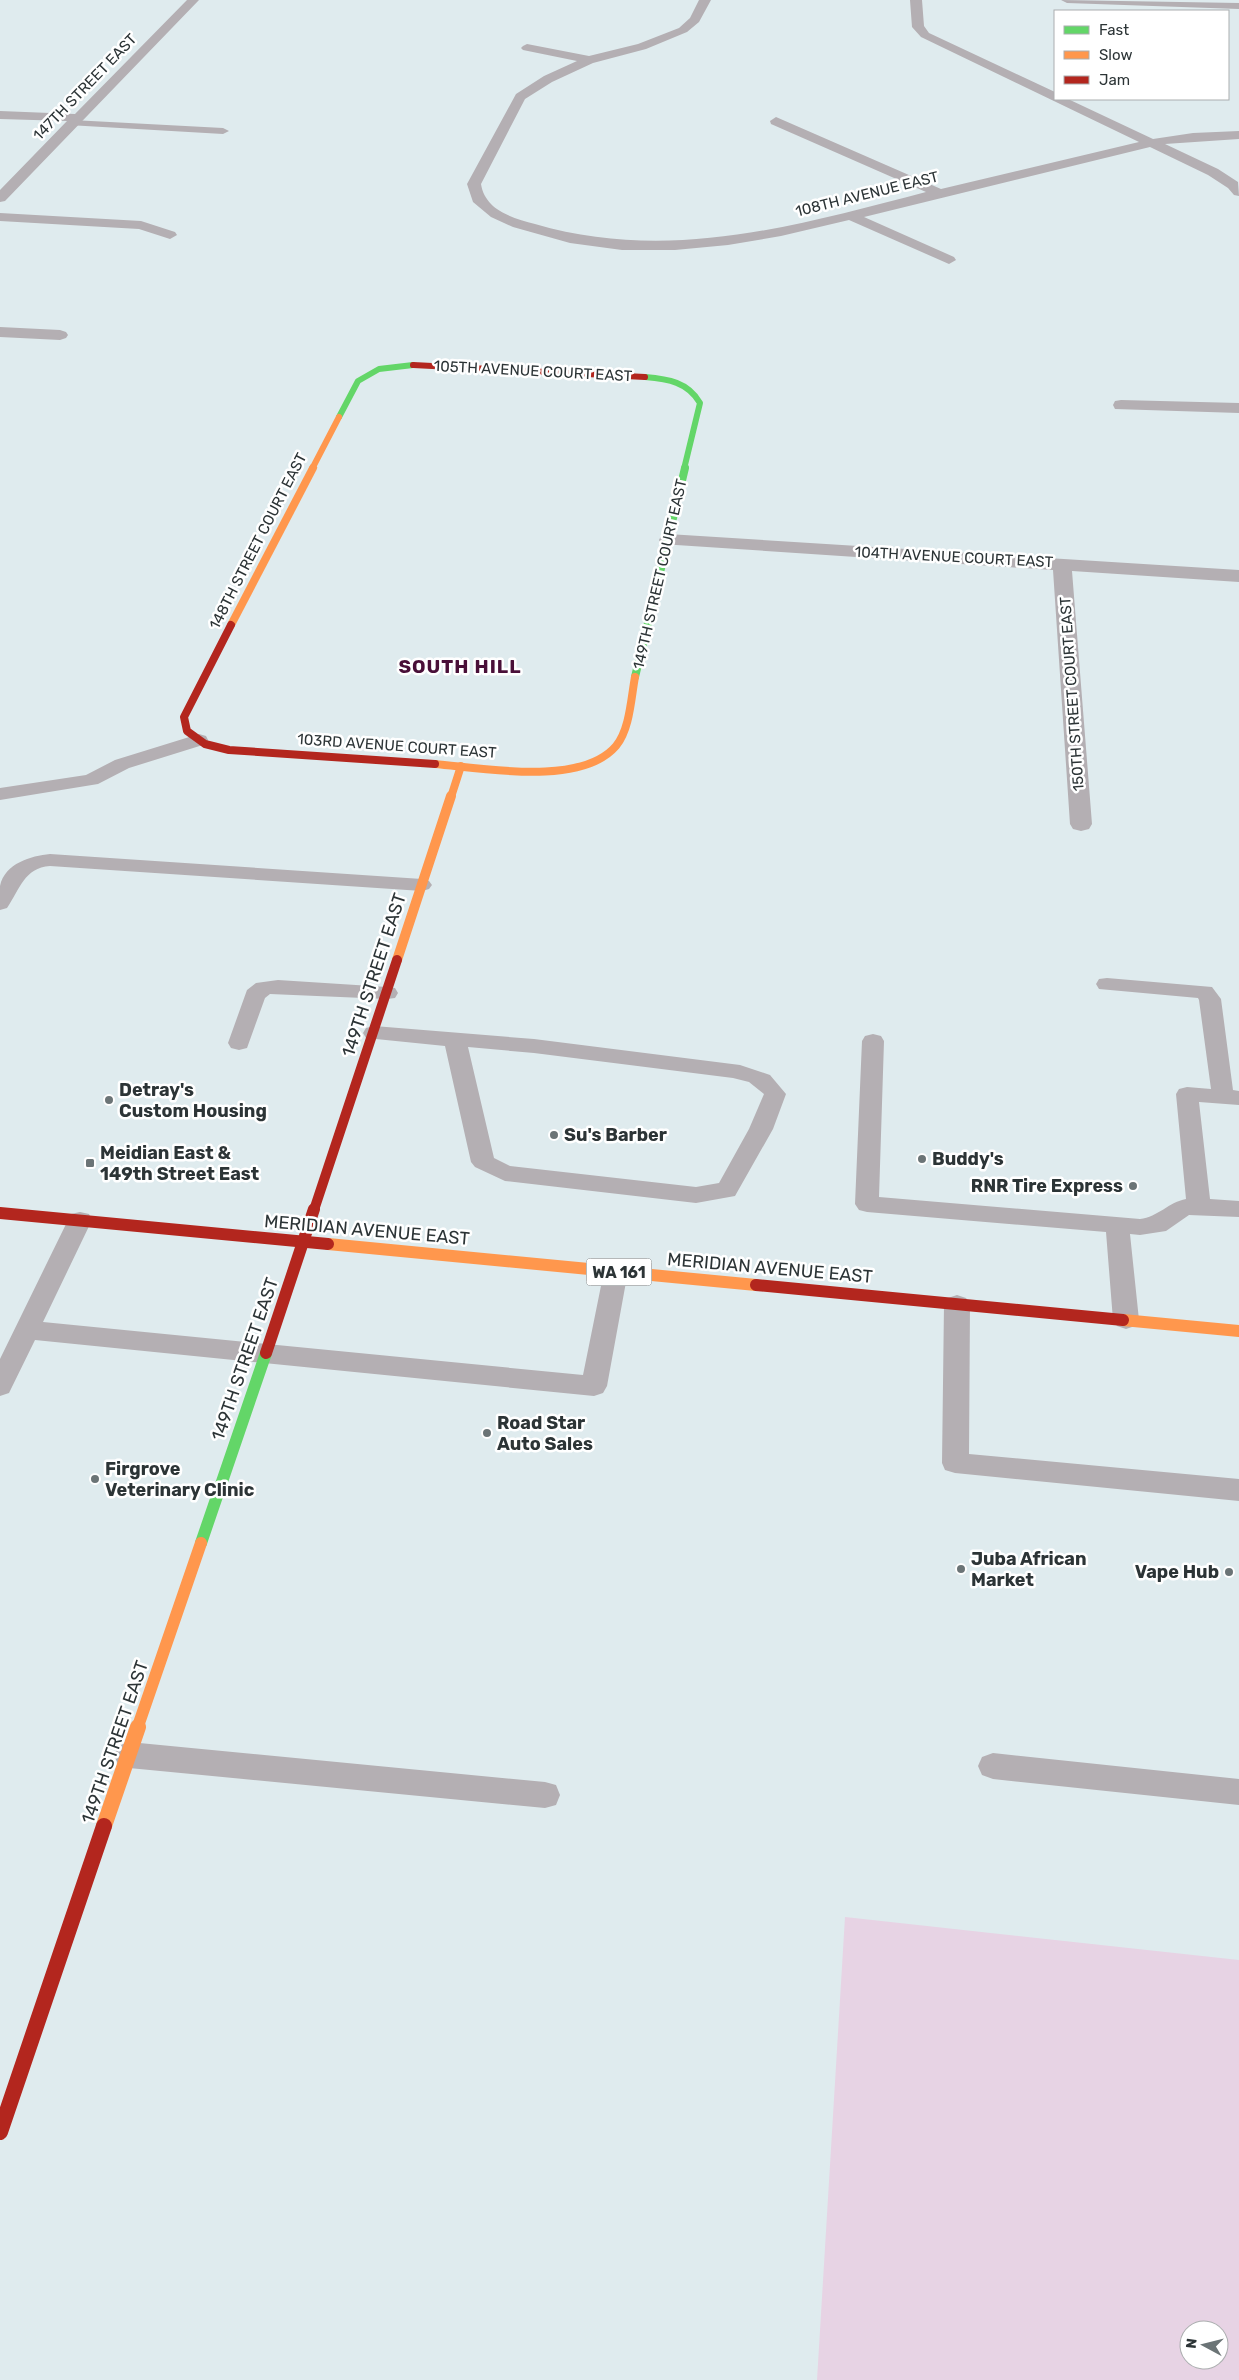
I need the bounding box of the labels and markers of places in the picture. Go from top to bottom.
place label: Detray's Custom Housing [119,1079,267,1122]
marker: Detray's Custom Housing [103,1094,115,1106]
place label: Su's Barber [564,1124,667,1146]
marker: Su's Barber [548,1129,560,1141]
place label: Meidian East & 149th Street East [100,1142,259,1185]
place label: Buddy's [932,1148,1004,1170]
marker: Buddy's [916,1153,928,1165]
marker: Meidian East & 149th Street East [84,1157,96,1169]
place label: RNR Tire Express [971,1175,1123,1197]
marker: RNR Tire Express [1127,1180,1139,1192]
place label: Road Star Auto Sales [497,1412,593,1455]
marker: Road Star Auto Sales [481,1427,493,1439]
place label: Firgrove Veterinary Clinic [105,1458,255,1501]
marker: Firgrove Veterinary Clinic [89,1473,101,1485]
place label: Juba African Market [971,1548,1087,1591]
place label: Vape Hub [1135,1561,1219,1583]
marker: Juba African Market [955,1563,967,1575]
marker: Vape Hub [1223,1566,1235,1578]

